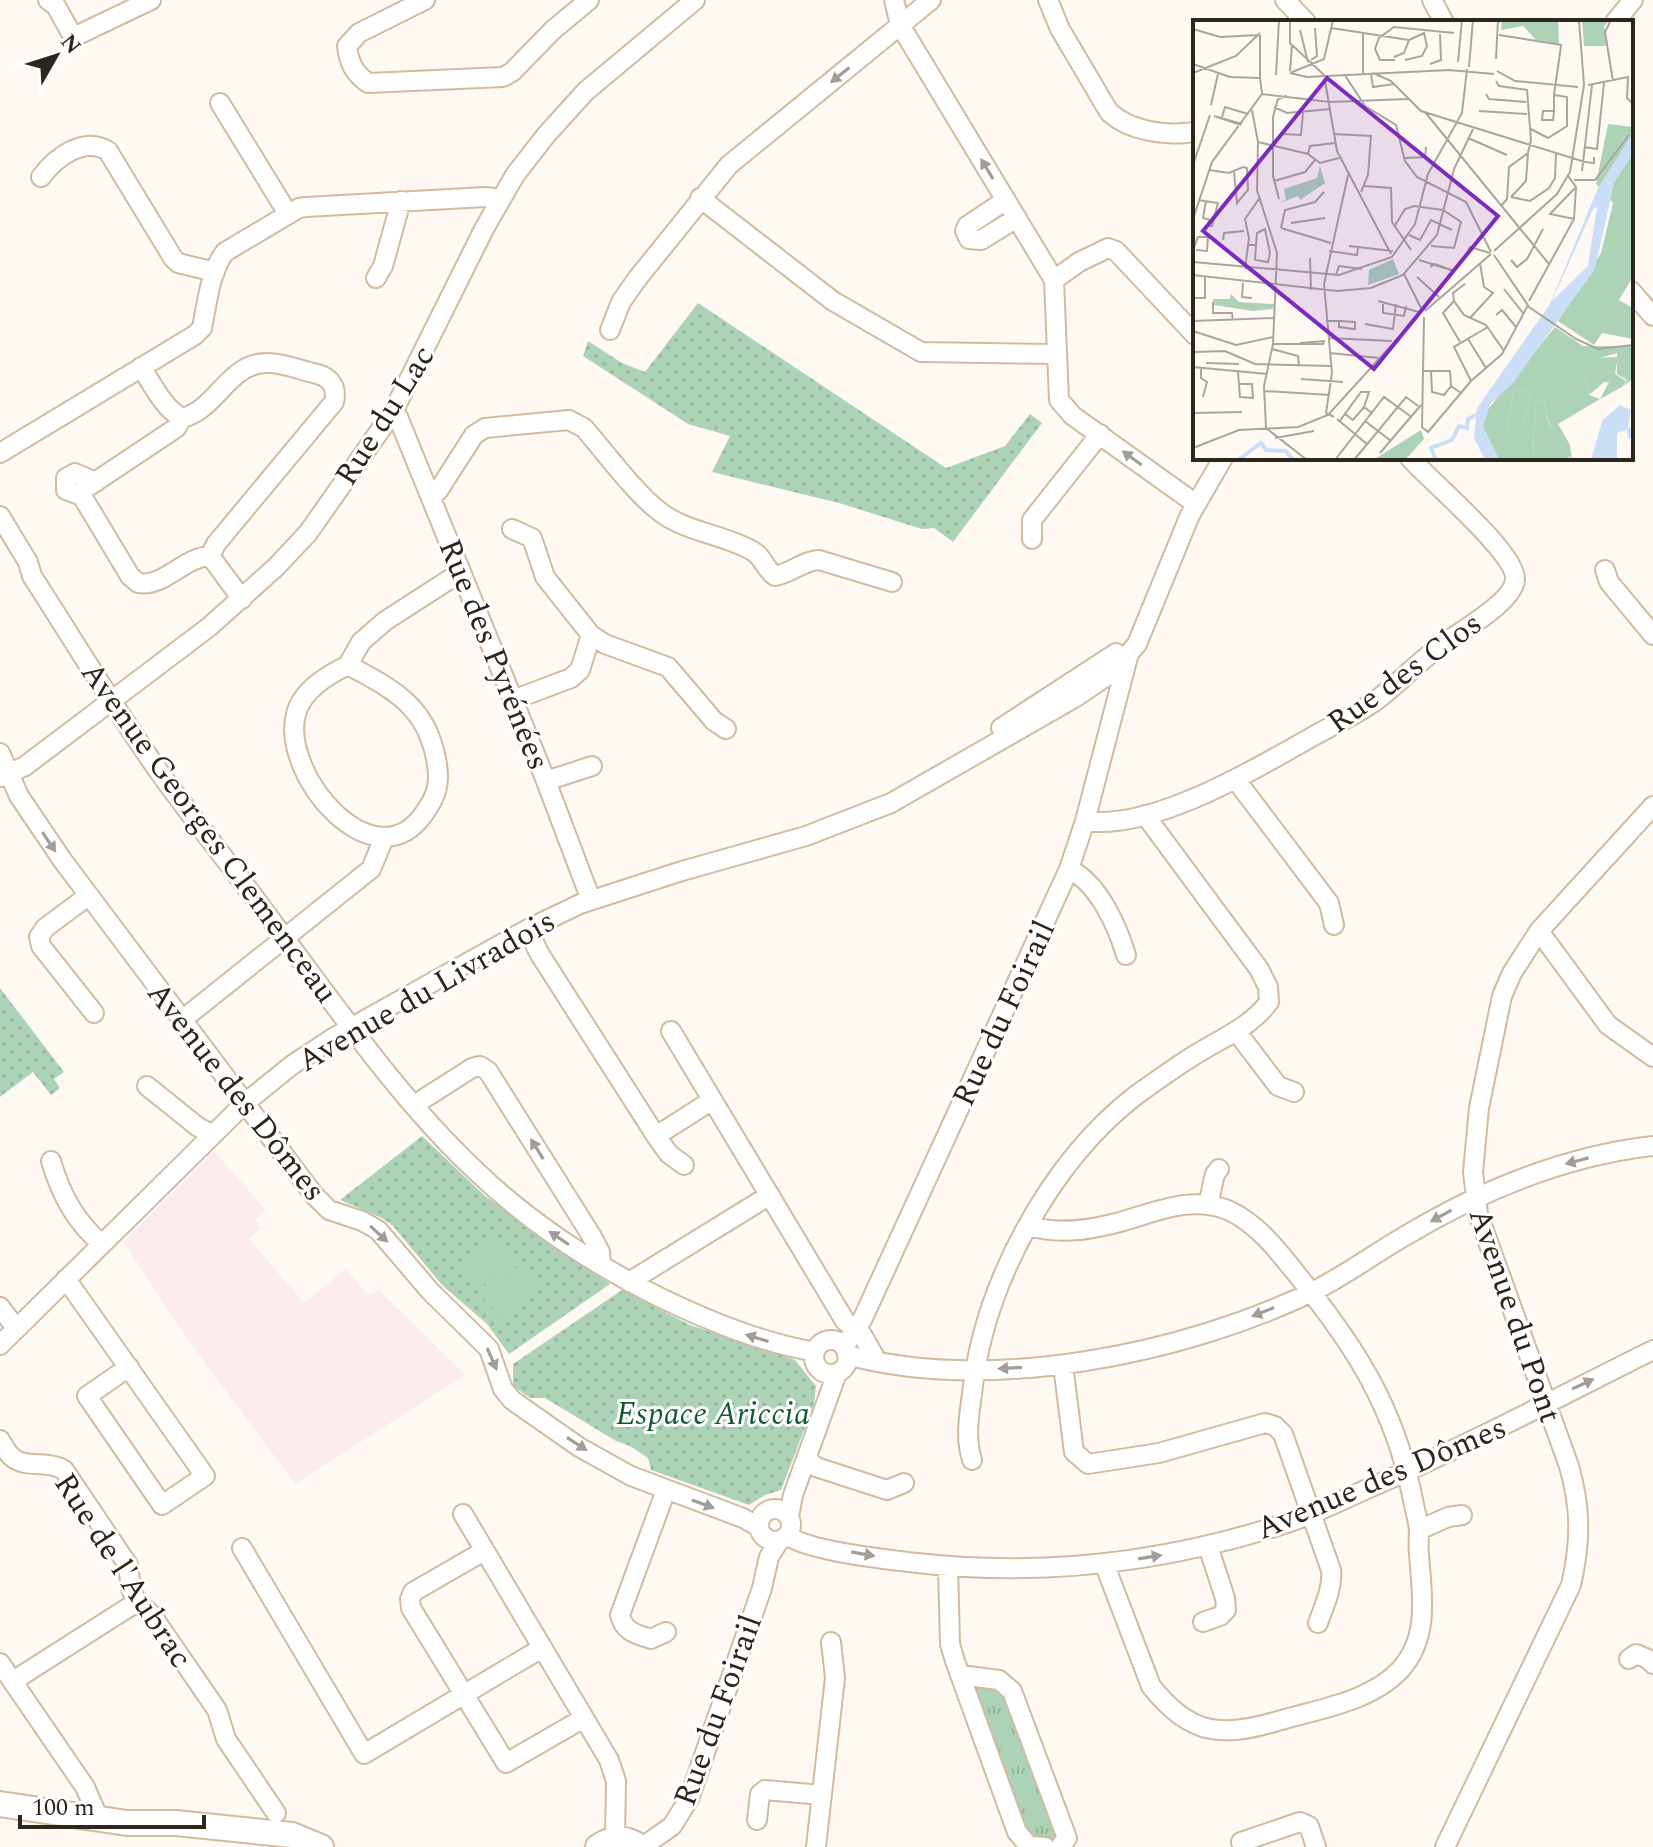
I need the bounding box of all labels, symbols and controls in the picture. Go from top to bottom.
north arrow [16,16,96,96]
inset map [1193,20,1633,460]
text: N [52,27,89,62]
one-way arrow [830,66,850,83]
one-way arrow [980,158,994,180]
street label: Rue du Lac [323,336,448,496]
one-way arrow [1122,451,1143,466]
street label: Rue des Pyrénées [425,531,562,778]
street label: Rue des Clos [1317,600,1493,746]
street label: Avenue Georges Clemenceau [68,652,350,1014]
one-way arrow [42,831,57,852]
street label: Avenue du Livradois [289,897,565,1085]
street label: Rue du Foirail [940,912,1069,1115]
street label: Avenue des Dômes [134,971,338,1213]
one-way arrow [529,1138,544,1159]
one-way arrow [1564,1156,1589,1168]
street label: Avenue du Pont [1455,1201,1574,1430]
one-way arrow [1429,1210,1452,1223]
one-way arrow [369,1224,388,1242]
one-way arrow [549,1231,570,1246]
one-way arrow [1251,1306,1275,1319]
one-way arrow [744,1331,768,1344]
one-way arrow [485,1347,499,1371]
one-way arrow [997,1362,1022,1375]
one-way arrow [1571,1377,1595,1391]
park label: Espace Ariccia [616,1390,810,1439]
street label: Avenue des Dômes [1249,1404,1514,1553]
one-way arrow [566,1437,587,1452]
street label: Rue de l'Aubrac [41,1463,204,1678]
one-way arrow [691,1498,715,1511]
one-way arrow [850,1549,875,1561]
one-way arrow [1137,1550,1162,1563]
street label: Rue du Foirail [661,1608,776,1813]
scale bar [20,1779,204,1829]
text: 100 m [32,1790,95,1826]

